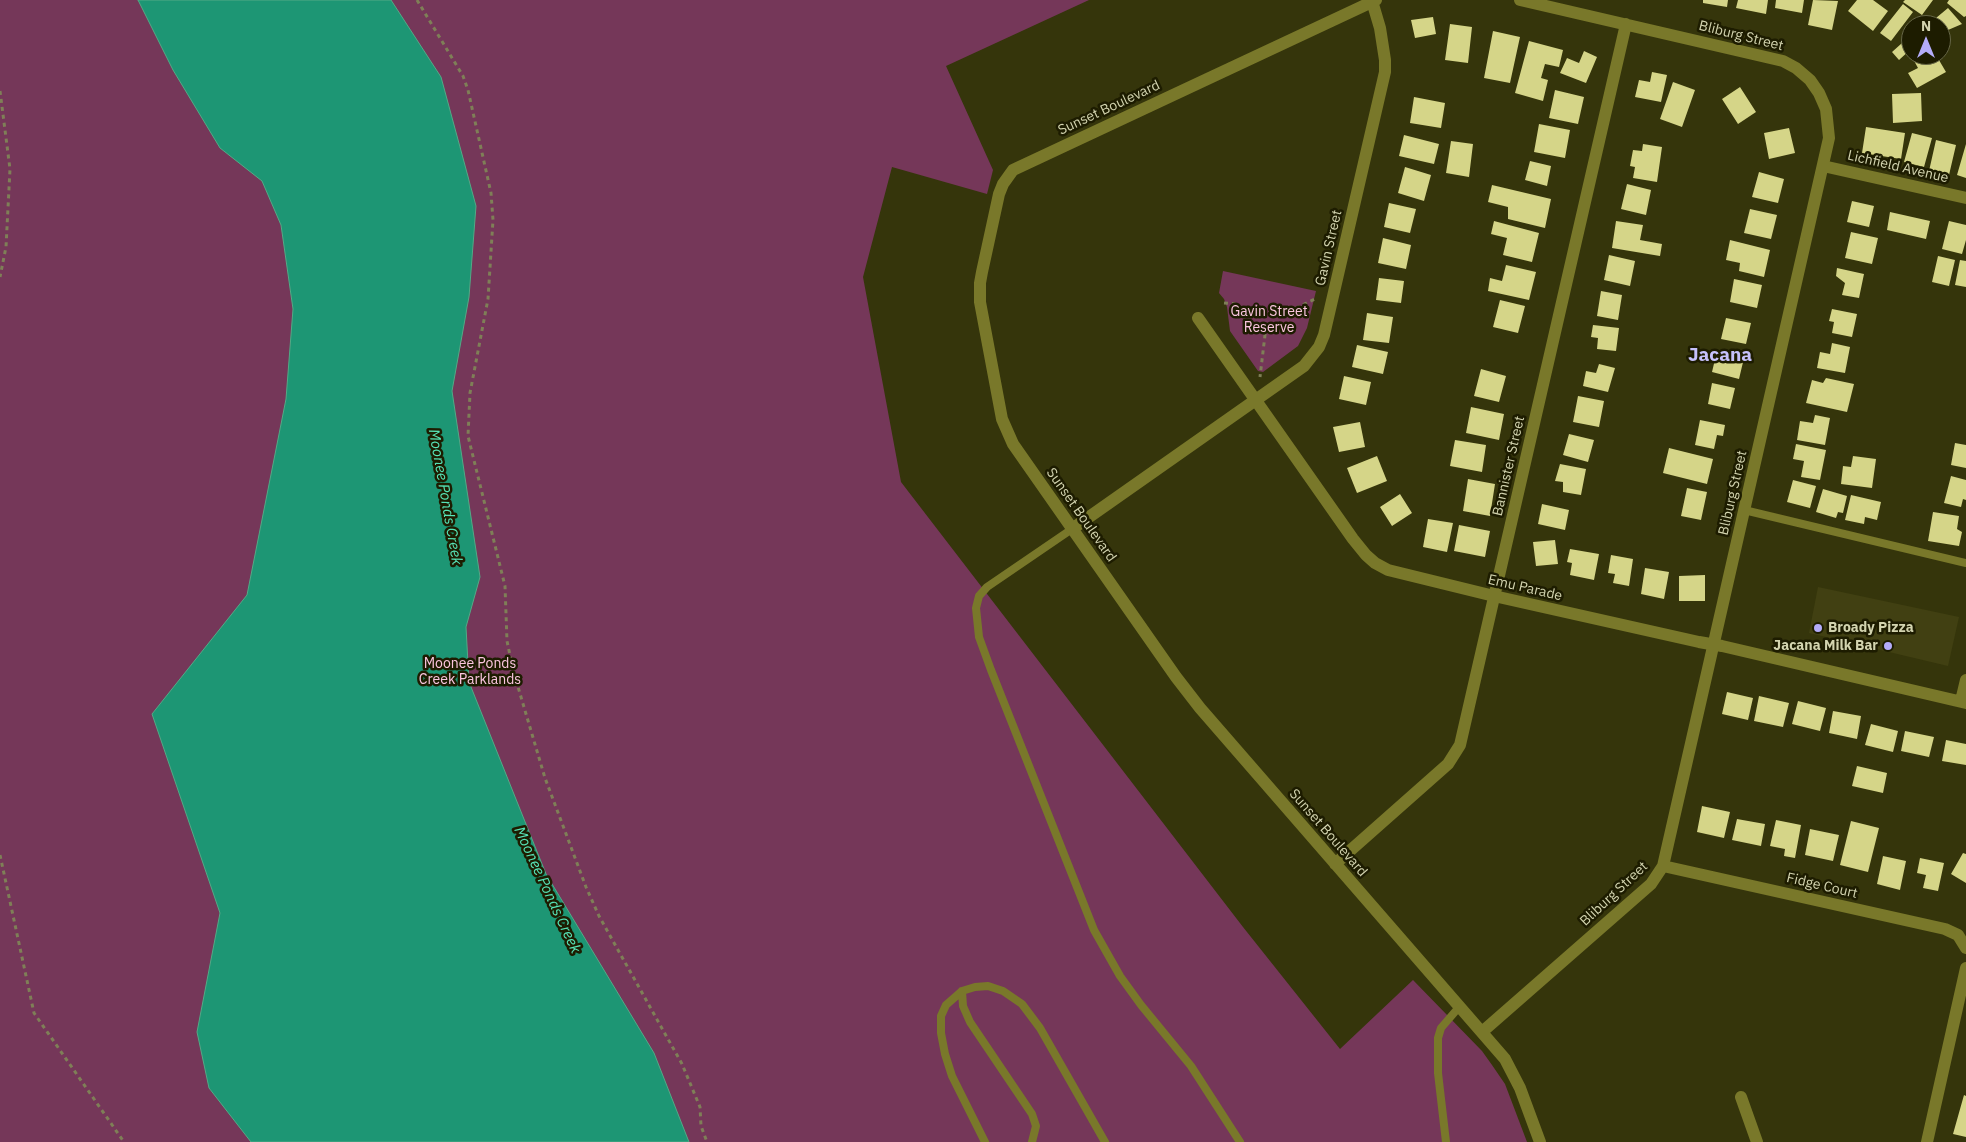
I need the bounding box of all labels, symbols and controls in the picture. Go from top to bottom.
north arrow [1901,15,1951,65]
street label: Bliburg Street [1697,17,1785,55]
text: N [1921,17,1931,35]
street label: Sunset Boulevard [1055,77,1163,139]
street label: Lichfield Avenue [1846,147,1950,187]
street label: Gavin Street [1312,209,1346,287]
park label: Gavin Street Reserve [1230,304,1308,336]
district label: Jacana [1688,345,1752,367]
street label: Bannister Street [1489,414,1529,518]
water label: Moonee Ponds Creek [424,428,466,566]
street label: Bliburg Street [1715,449,1751,537]
street label: Sunset Boulevard [1042,465,1120,565]
street label: Emu Parade [1486,571,1564,605]
place label: Broady Pizza [1828,620,1914,636]
marker: Broady Pizza [1812,622,1824,634]
place label: Jacana Milk Bar [1773,638,1878,654]
marker: Jacana Milk Bar [1882,640,1894,652]
park label: Moonee Ponds Creek Parklands [419,656,521,689]
street label: Sunset Boulevard [1285,786,1371,880]
water label: Moonee Ponds Creek [510,824,584,956]
street label: Bliburg Street [1577,858,1651,930]
street label: Fidge Court [1785,870,1859,902]

